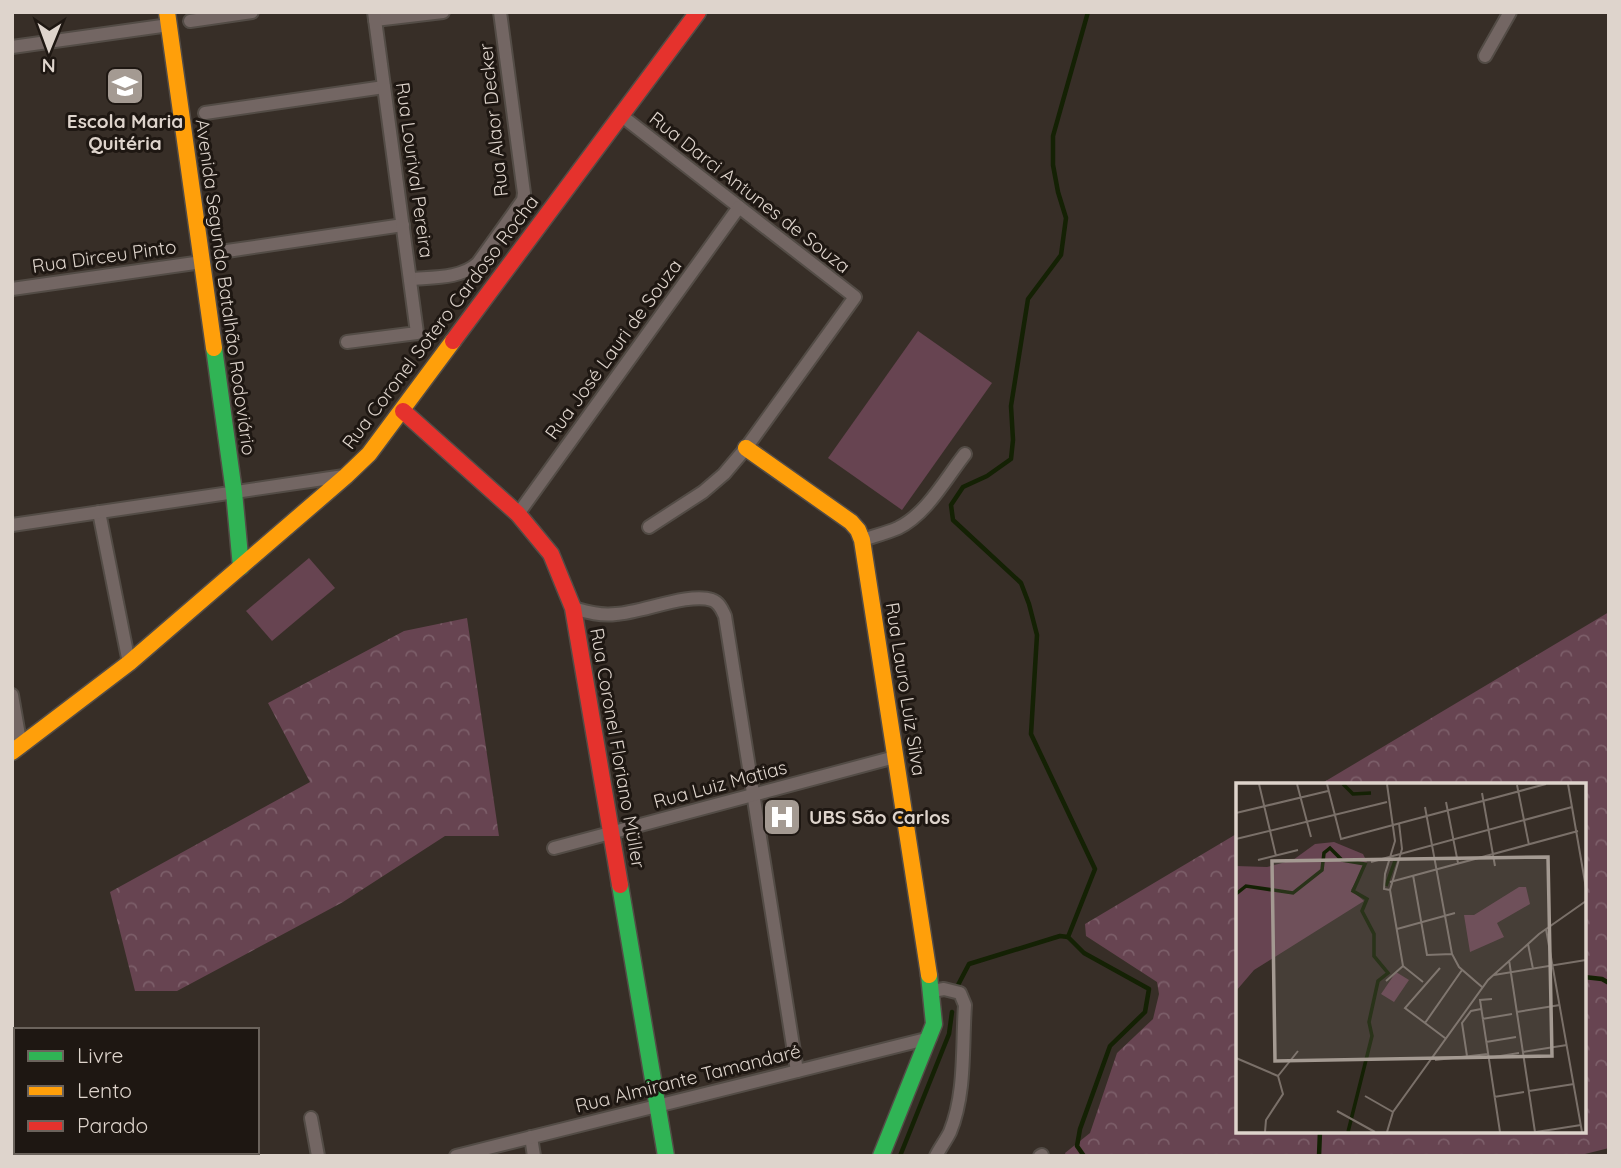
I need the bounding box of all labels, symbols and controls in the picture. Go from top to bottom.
north arrow [14,14,84,84]
street label: Rua Alaor Decker [473,41,513,198]
text: N [42,54,56,78]
school or university icon: Escola Maria Quitéria [104,65,146,107]
street label: Rua Lourival Pereira [391,81,439,259]
street label: Rua Darci Antunes de Souza [645,106,855,278]
place label: Escola Maria Quitéria [67,109,183,155]
street label: Avenida Segundo Batalhão Rodoviário [190,117,262,457]
street label: Rua Coronel Sotero Cardoso Rocha [337,190,543,454]
street label: Rua Dirceu Pinto [30,234,178,278]
street label: Rua José Lauri de Souza [539,254,687,444]
street label: Rua Lauro Luiz Silva [880,601,932,777]
street label: Rua Coronel Floriano Müller [585,626,651,871]
street label: Rua Luiz Matias [650,755,790,813]
inset map [1236,783,1586,1133]
hospital icon: UBS São Carlos [761,796,803,838]
place label: UBS São Carlos [809,805,950,829]
legend [14,1028,259,1154]
street label: Rua Almirante Tamandaré [573,1038,803,1118]
text: Livre [77,1042,123,1068]
text: Lento [77,1077,132,1103]
text: Parado [77,1112,148,1138]

